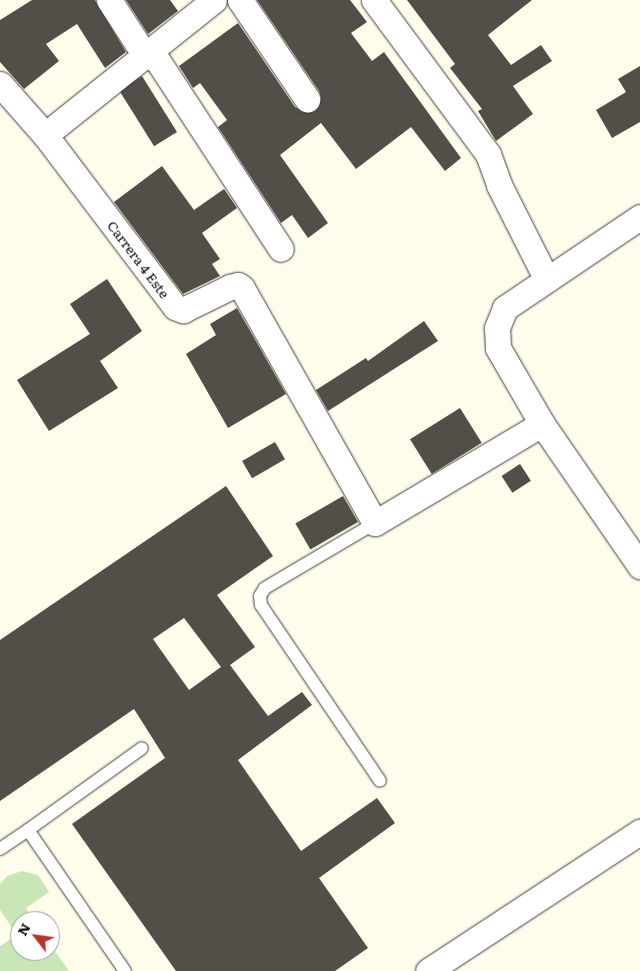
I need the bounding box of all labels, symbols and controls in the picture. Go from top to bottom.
street label: Carrera 4 Este [104,217,174,301]
north arrow [10,911,60,961]
text: N [11,919,34,939]

